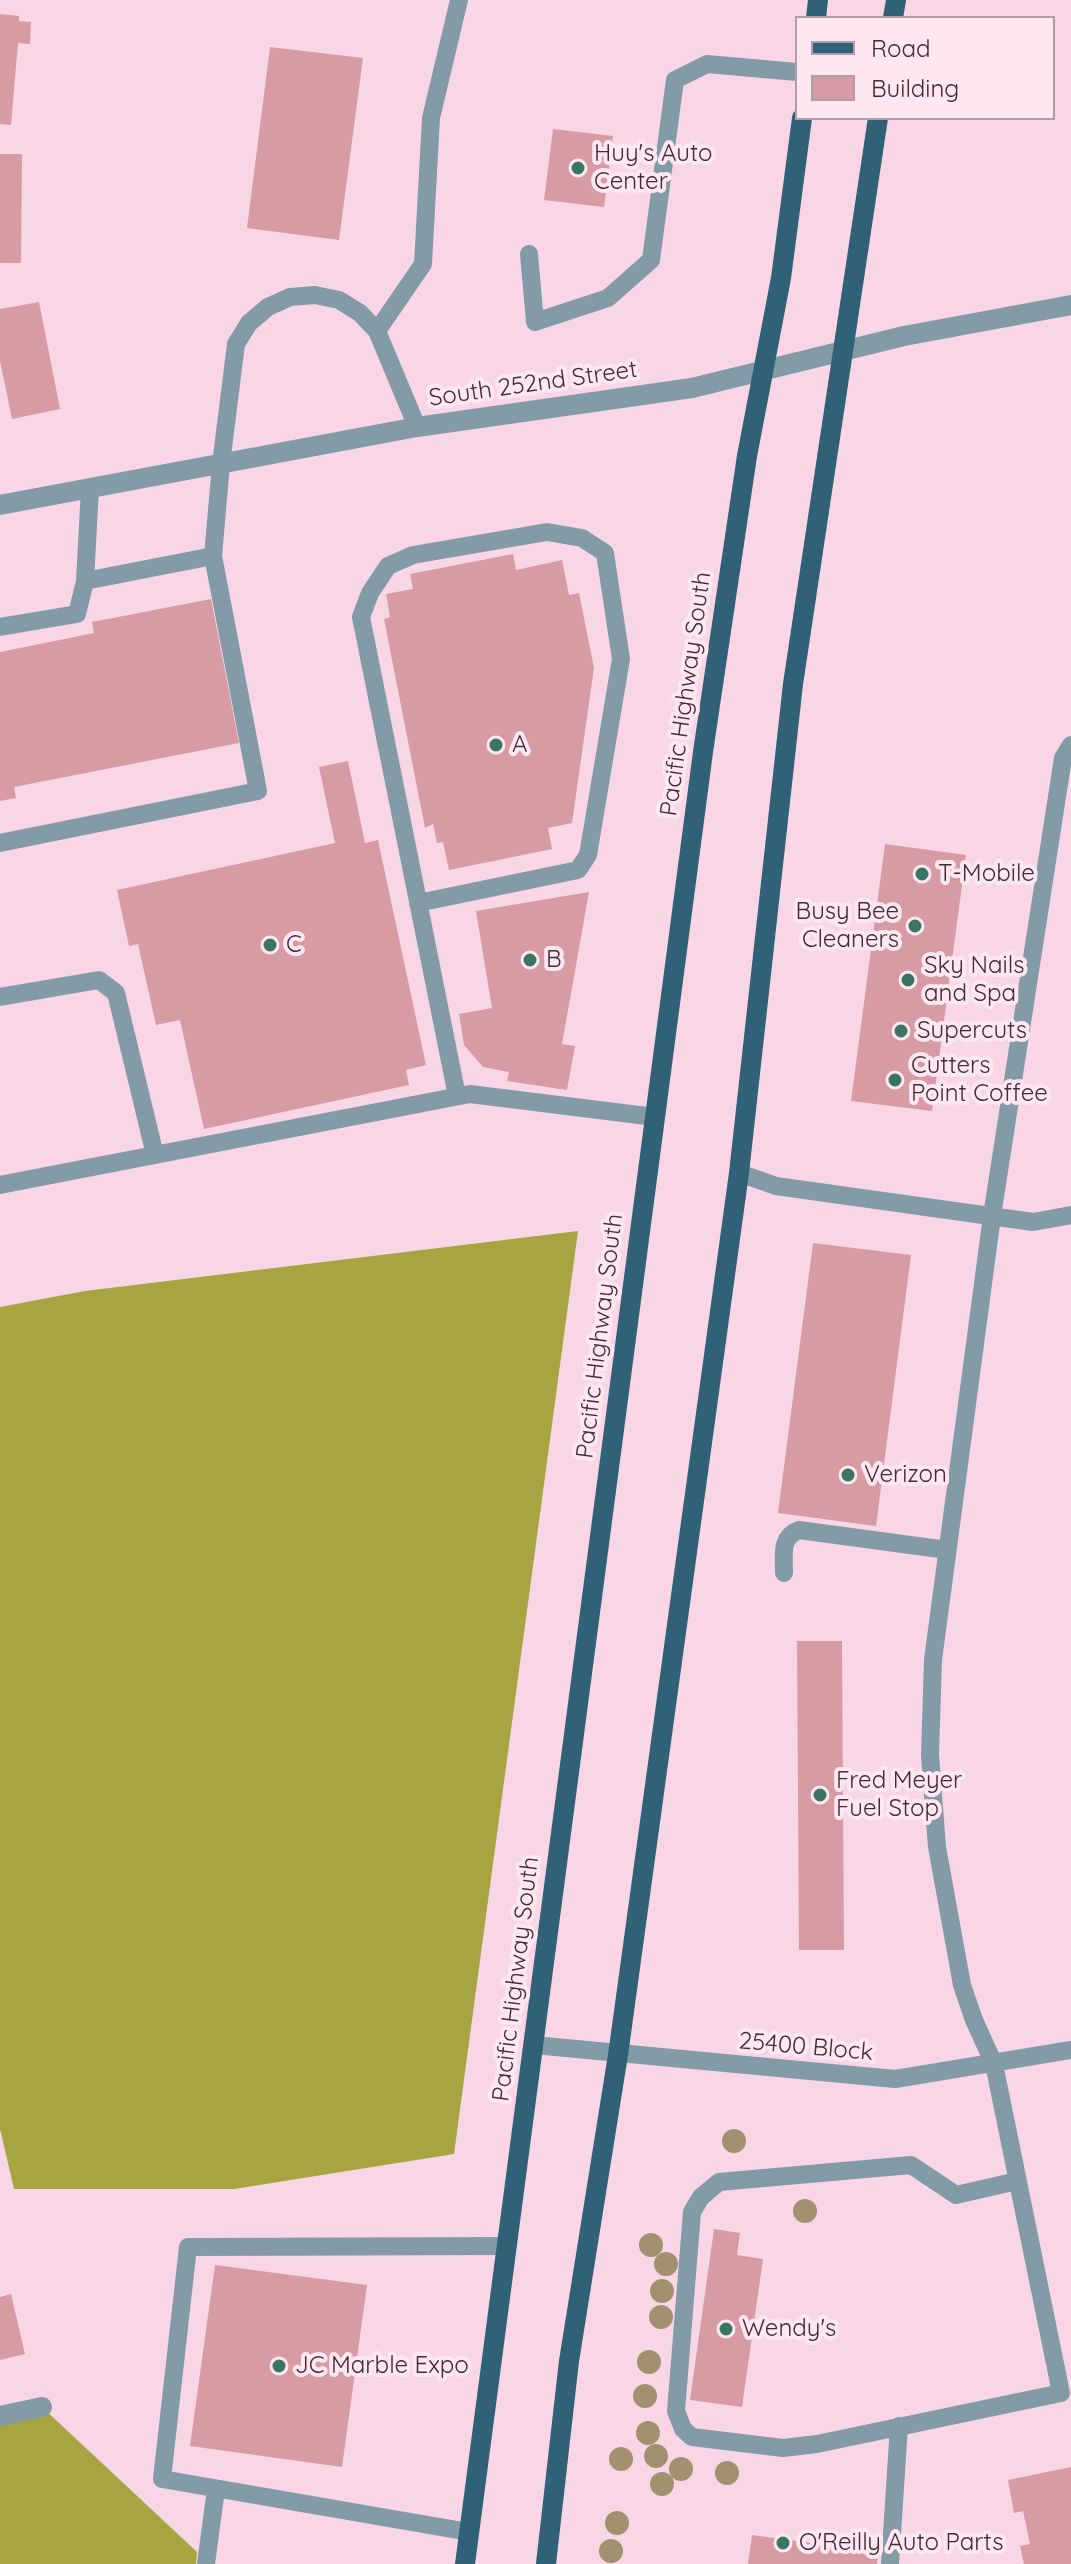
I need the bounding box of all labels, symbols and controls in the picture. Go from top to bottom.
legend [795,16,1055,120]
text: Road [871,33,931,63]
text: Building [871,73,959,103]
place label: Huy's Auto Center [594,140,712,196]
marker: Huy's Auto Center [569,159,587,177]
street label: South 252nd Street [427,355,639,413]
street label: Pacific Highway South [655,570,717,818]
place label: A [512,731,528,759]
marker: A [487,736,505,754]
place label: T-Mobile [938,860,1035,888]
marker: T-Mobile [913,865,931,883]
place label: Busy Bee Cleaners [796,898,899,954]
marker: Busy Bee Cleaners [906,917,924,935]
place label: C [286,931,302,959]
marker: C [261,936,279,954]
place label: B [546,946,562,974]
marker: B [521,951,539,969]
place label: Sky Nails and Spa [924,952,1024,1008]
marker: Sky Nails and Spa [899,971,917,989]
place label: Supercuts [917,1017,1027,1045]
marker: Supercuts [892,1022,910,1040]
place label: Cutters Point Coffee [911,1052,1048,1108]
marker: Cutters Point Coffee [886,1071,904,1089]
street label: Pacific Highway South [571,1212,629,1460]
place label: Verizon [864,1461,947,1489]
marker: Verizon [839,1466,857,1484]
place label: Fred Meyer Fuel Stop [836,1767,962,1823]
marker: Fred Meyer Fuel Stop [811,1786,829,1804]
street label: Pacific Highway South [487,1855,545,2103]
street label: 25400 Block [738,2027,874,2067]
place label: Wendy's [742,2315,836,2343]
marker: Wendy's [717,2320,735,2338]
place label: JC Marble Expo [295,2352,469,2380]
marker: JC Marble Expo [270,2357,288,2375]
place label: O'Reilly Auto Parts [799,2529,1003,2557]
marker: O'Reilly Auto Parts [774,2534,792,2552]

